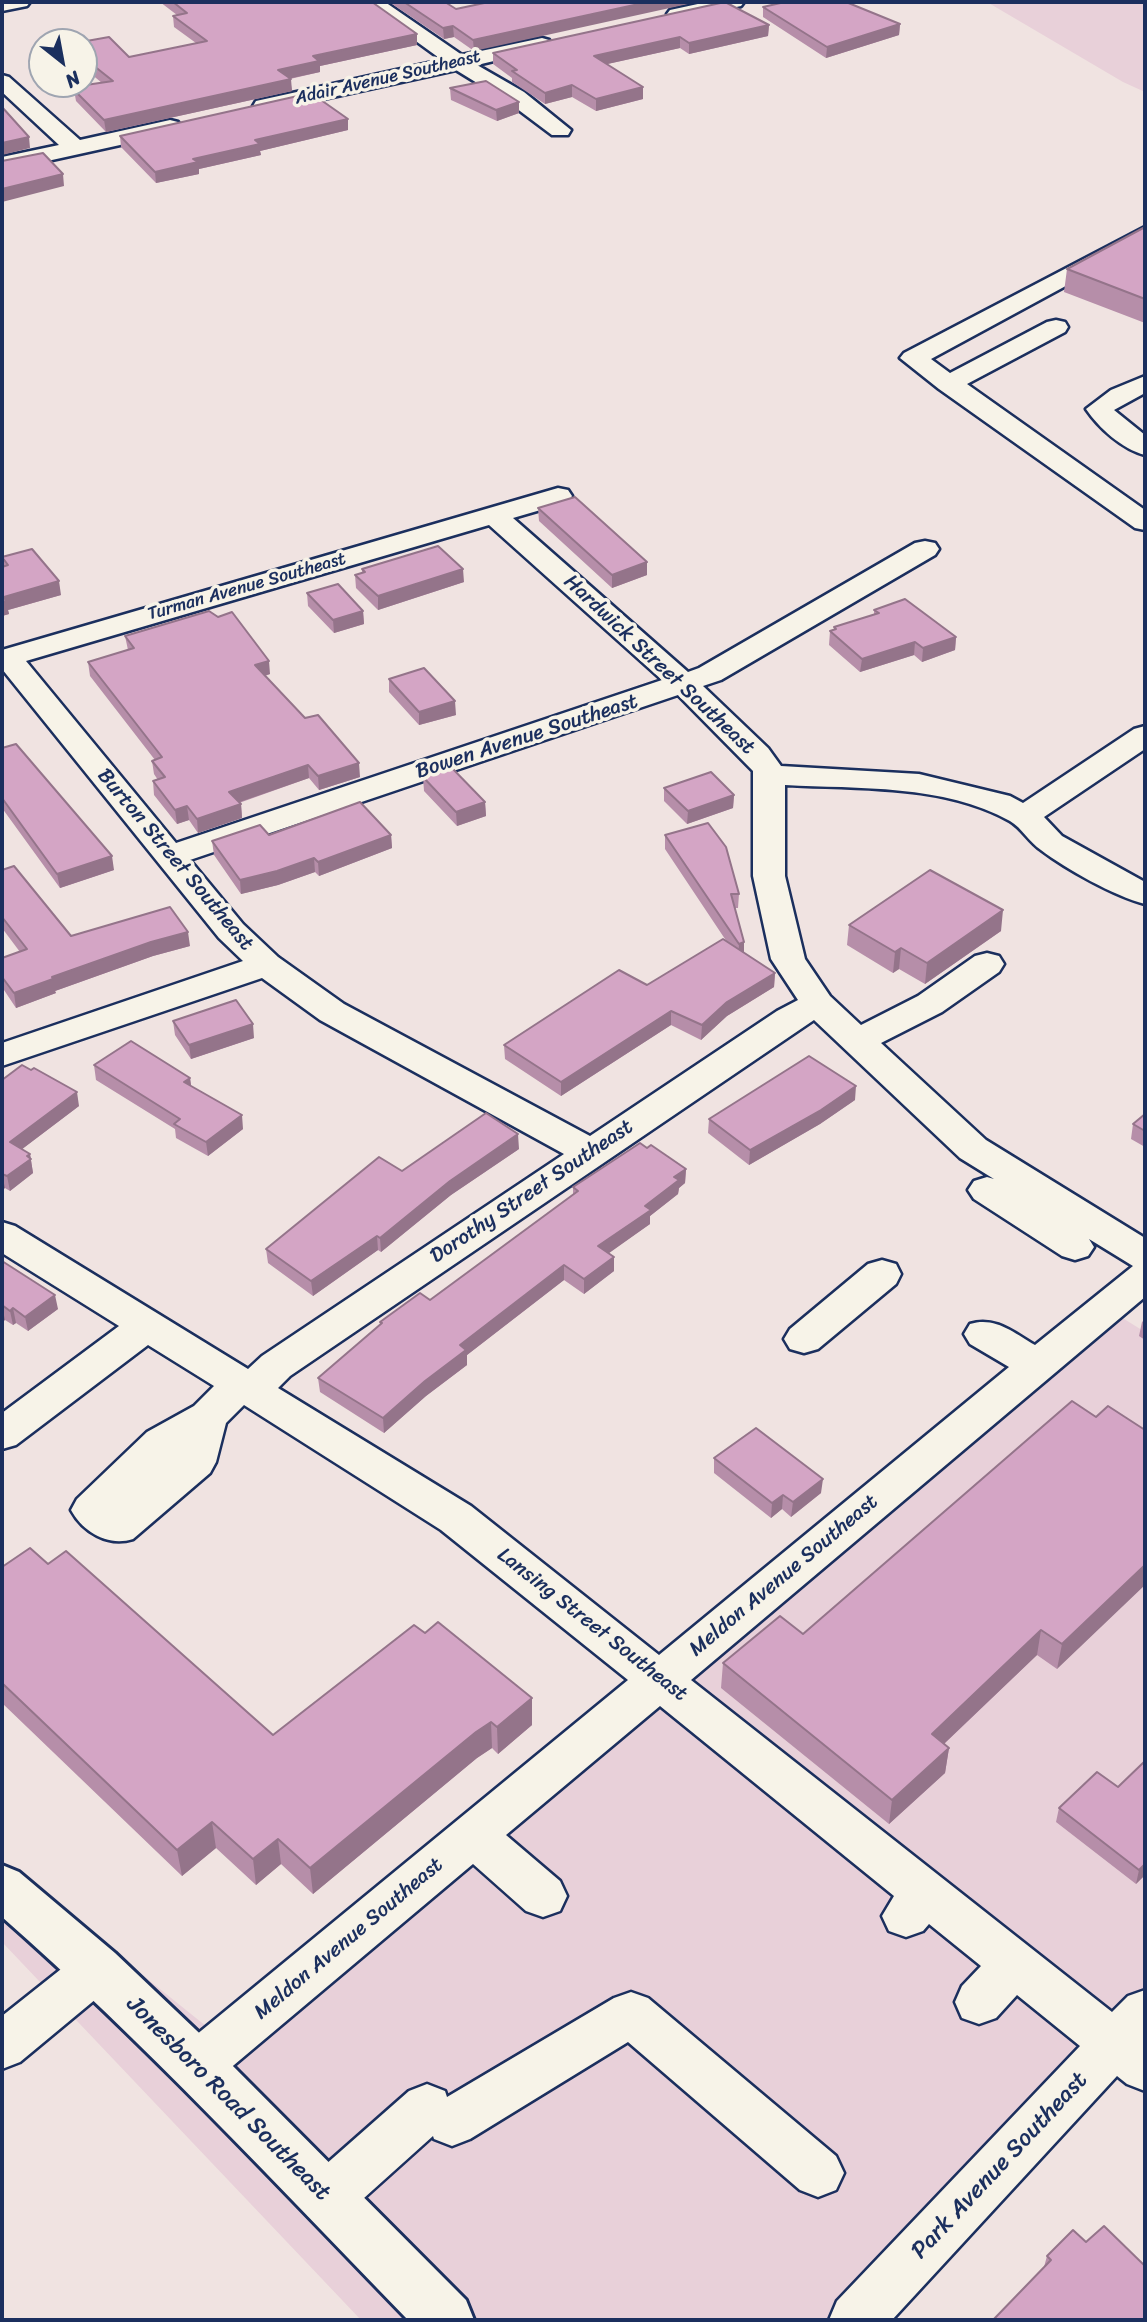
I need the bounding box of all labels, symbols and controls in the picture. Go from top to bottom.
north arrow [28,28,98,98]
street label: Adair Avenue Southeast [293,46,483,110]
text: N [59,62,87,97]
street label: Turman Avenue Southeast [145,548,349,626]
street label: Hardwick Street Southeast [558,570,760,760]
street label: Bowen Avenue Southeast [413,689,641,785]
street label: Burton Street Southeast [91,764,259,956]
street label: Dorothy Street Southeast [426,1115,638,1269]
street label: Meldon Avenue Southeast [684,1490,884,1662]
street label: Lansing Street Southeast [492,1543,692,1707]
street label: Meldon Avenue Southeast [249,1853,449,2025]
street label: Jonesboro Road Southeast [120,1991,336,2207]
street label: Park Avenue Southeast [906,2066,1094,2266]

